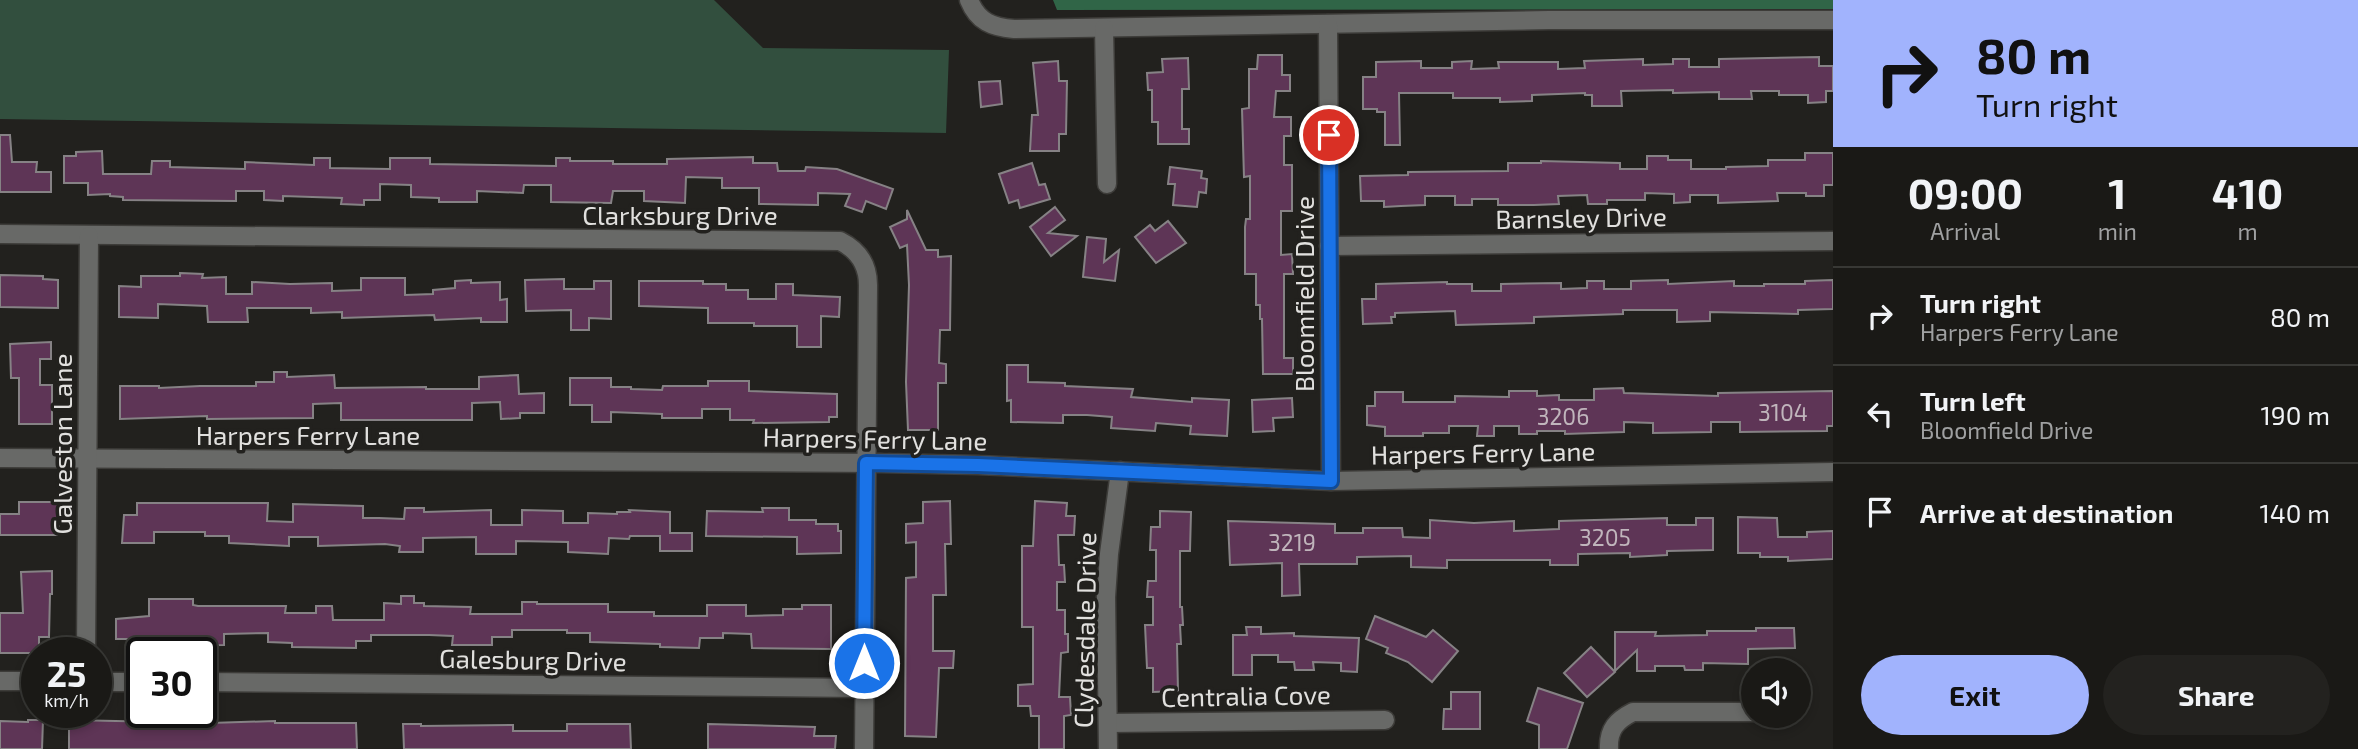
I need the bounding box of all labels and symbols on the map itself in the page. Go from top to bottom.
pin [1299,105,1359,165]
street label: Bloomfield Drive [1288,196,1319,392]
street label: Clarksburg Drive [582,199,778,230]
street label: Barnsley Drive [1495,200,1667,234]
street label: Galveston Lane [46,354,77,534]
house number: 3104 [1758,398,1808,426]
house number: 3206 [1537,402,1589,430]
street label: Harpers Ferry Lane [196,419,420,450]
street label: Harpers Ferry Lane [762,421,988,455]
street label: Harpers Ferry Lane [1370,435,1596,469]
house number: 3205 [1579,523,1631,551]
house number: 3219 [1268,528,1316,556]
street label: Clydesdale Drive [1067,532,1101,728]
position arrow [827,626,901,700]
speed limit sign: 30 [126,637,217,728]
street label: Galesburg Drive [439,642,627,676]
street label: Centralia Cove [1161,678,1331,712]

